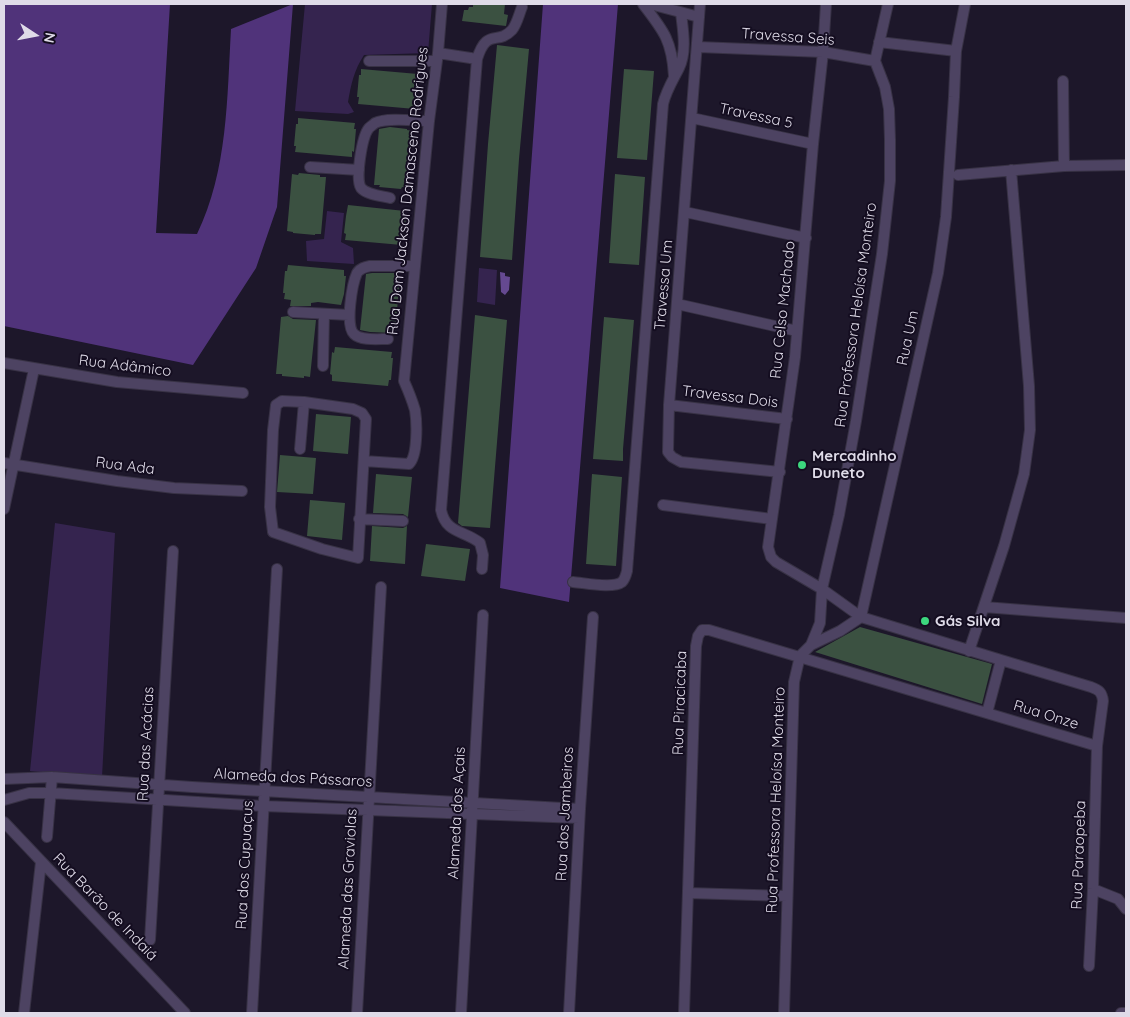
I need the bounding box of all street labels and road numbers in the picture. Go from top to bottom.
street label: Travessa Seis [741,25,835,49]
street label: Rua Dom Jackson Damasceno Rodrigues [384,46,432,336]
street label: Travessa 5 [718,99,794,133]
street label: Rua Professora Heloísa Monteiro [831,201,881,429]
street label: Travessa Um [651,239,677,331]
street label: Rua Celso Machado [767,240,799,380]
street label: Rua Um [893,309,923,367]
street label: Rua Adâmico [78,351,172,381]
street label: Travessa Dois [681,382,779,412]
street label: Rua Ada [94,453,156,479]
street label: Rua Piracicaba [669,650,691,756]
street label: Rua das Acácias [134,686,158,802]
street label: Rua Professora Heloísa Monteiro [763,686,789,914]
street label: Rua Onze [1011,697,1081,733]
street label: Alameda dos Açais [445,746,469,880]
street label: Rua dos Jambeiros [552,746,578,882]
street label: Alameda dos Pássaros [213,765,373,791]
street label: Rua dos Cupuaçus [233,800,257,930]
street label: Rua Paraopeba [1068,800,1090,910]
street label: Alameda das Graviolas [335,808,361,970]
street label: Rua Barão de Indaiá [49,849,161,965]

